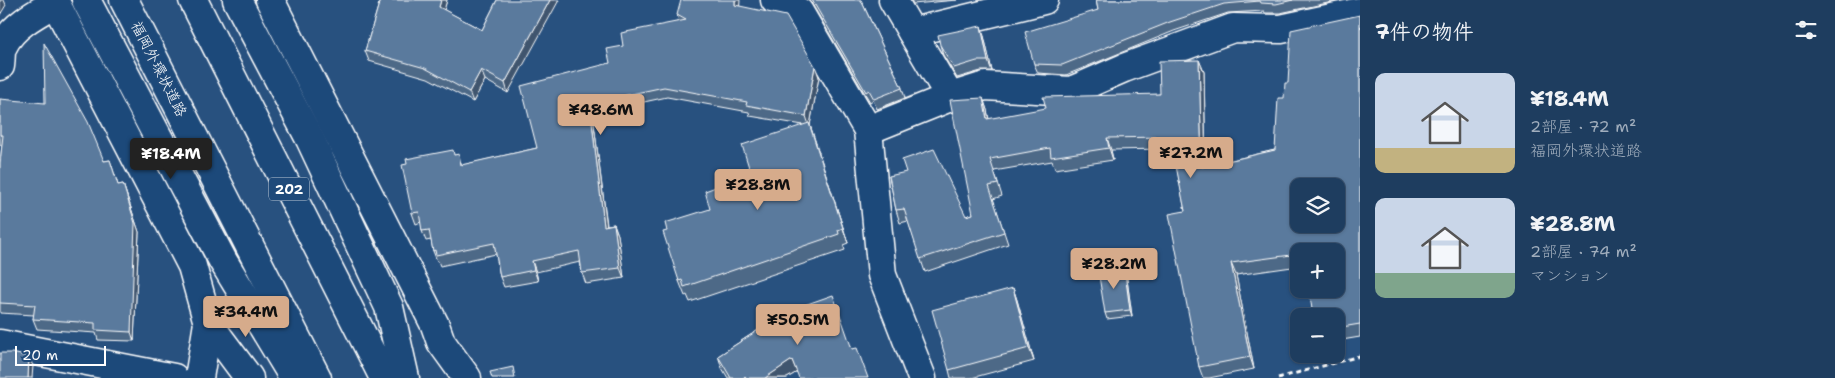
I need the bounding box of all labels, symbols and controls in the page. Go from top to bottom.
icon: filters [1792,16,1820,44]
street label: 福岡外環状道路 [126,18,192,120]
text: 7件の物件 [1375,18,1474,46]
text: ¥18.4M [1530,85,1609,113]
icon: home [1415,93,1475,153]
pin: ¥48.6M [560,94,642,136]
text: ¥48.6M [569,99,633,120]
text: 2部屋 · 72 m² [1530,116,1636,137]
pin: ¥27.2M [1150,136,1232,179]
pin: ¥18.4M [130,138,212,180]
text: 福岡外環状道路 [1530,140,1642,161]
text: ¥27.2M [1159,142,1223,163]
text: ¥18.4M [141,143,201,164]
pin: ¥28.8M [717,168,799,211]
text: ¥28.8M [726,174,790,195]
road number: 202 [269,178,309,200]
map controls [1290,178,1345,363]
button: layers [1290,178,1345,233]
text: ¥28.8M [1530,210,1615,238]
icon: home [1415,218,1475,278]
text: 2部屋 · 74 m² [1530,241,1637,262]
button: + [1290,243,1345,298]
pin: ¥28.2M [1073,248,1155,290]
text: ¥28.2M [1082,253,1146,274]
text: マンション [1530,265,1609,286]
pin: ¥34.4M [205,296,287,338]
text: ¥34.4M [214,301,278,322]
pin: ¥50.5M [757,304,839,346]
button: − [1290,308,1345,363]
text: ¥50.5M [767,309,829,330]
scale bar [15,343,106,366]
text: 20 m [22,346,58,364]

